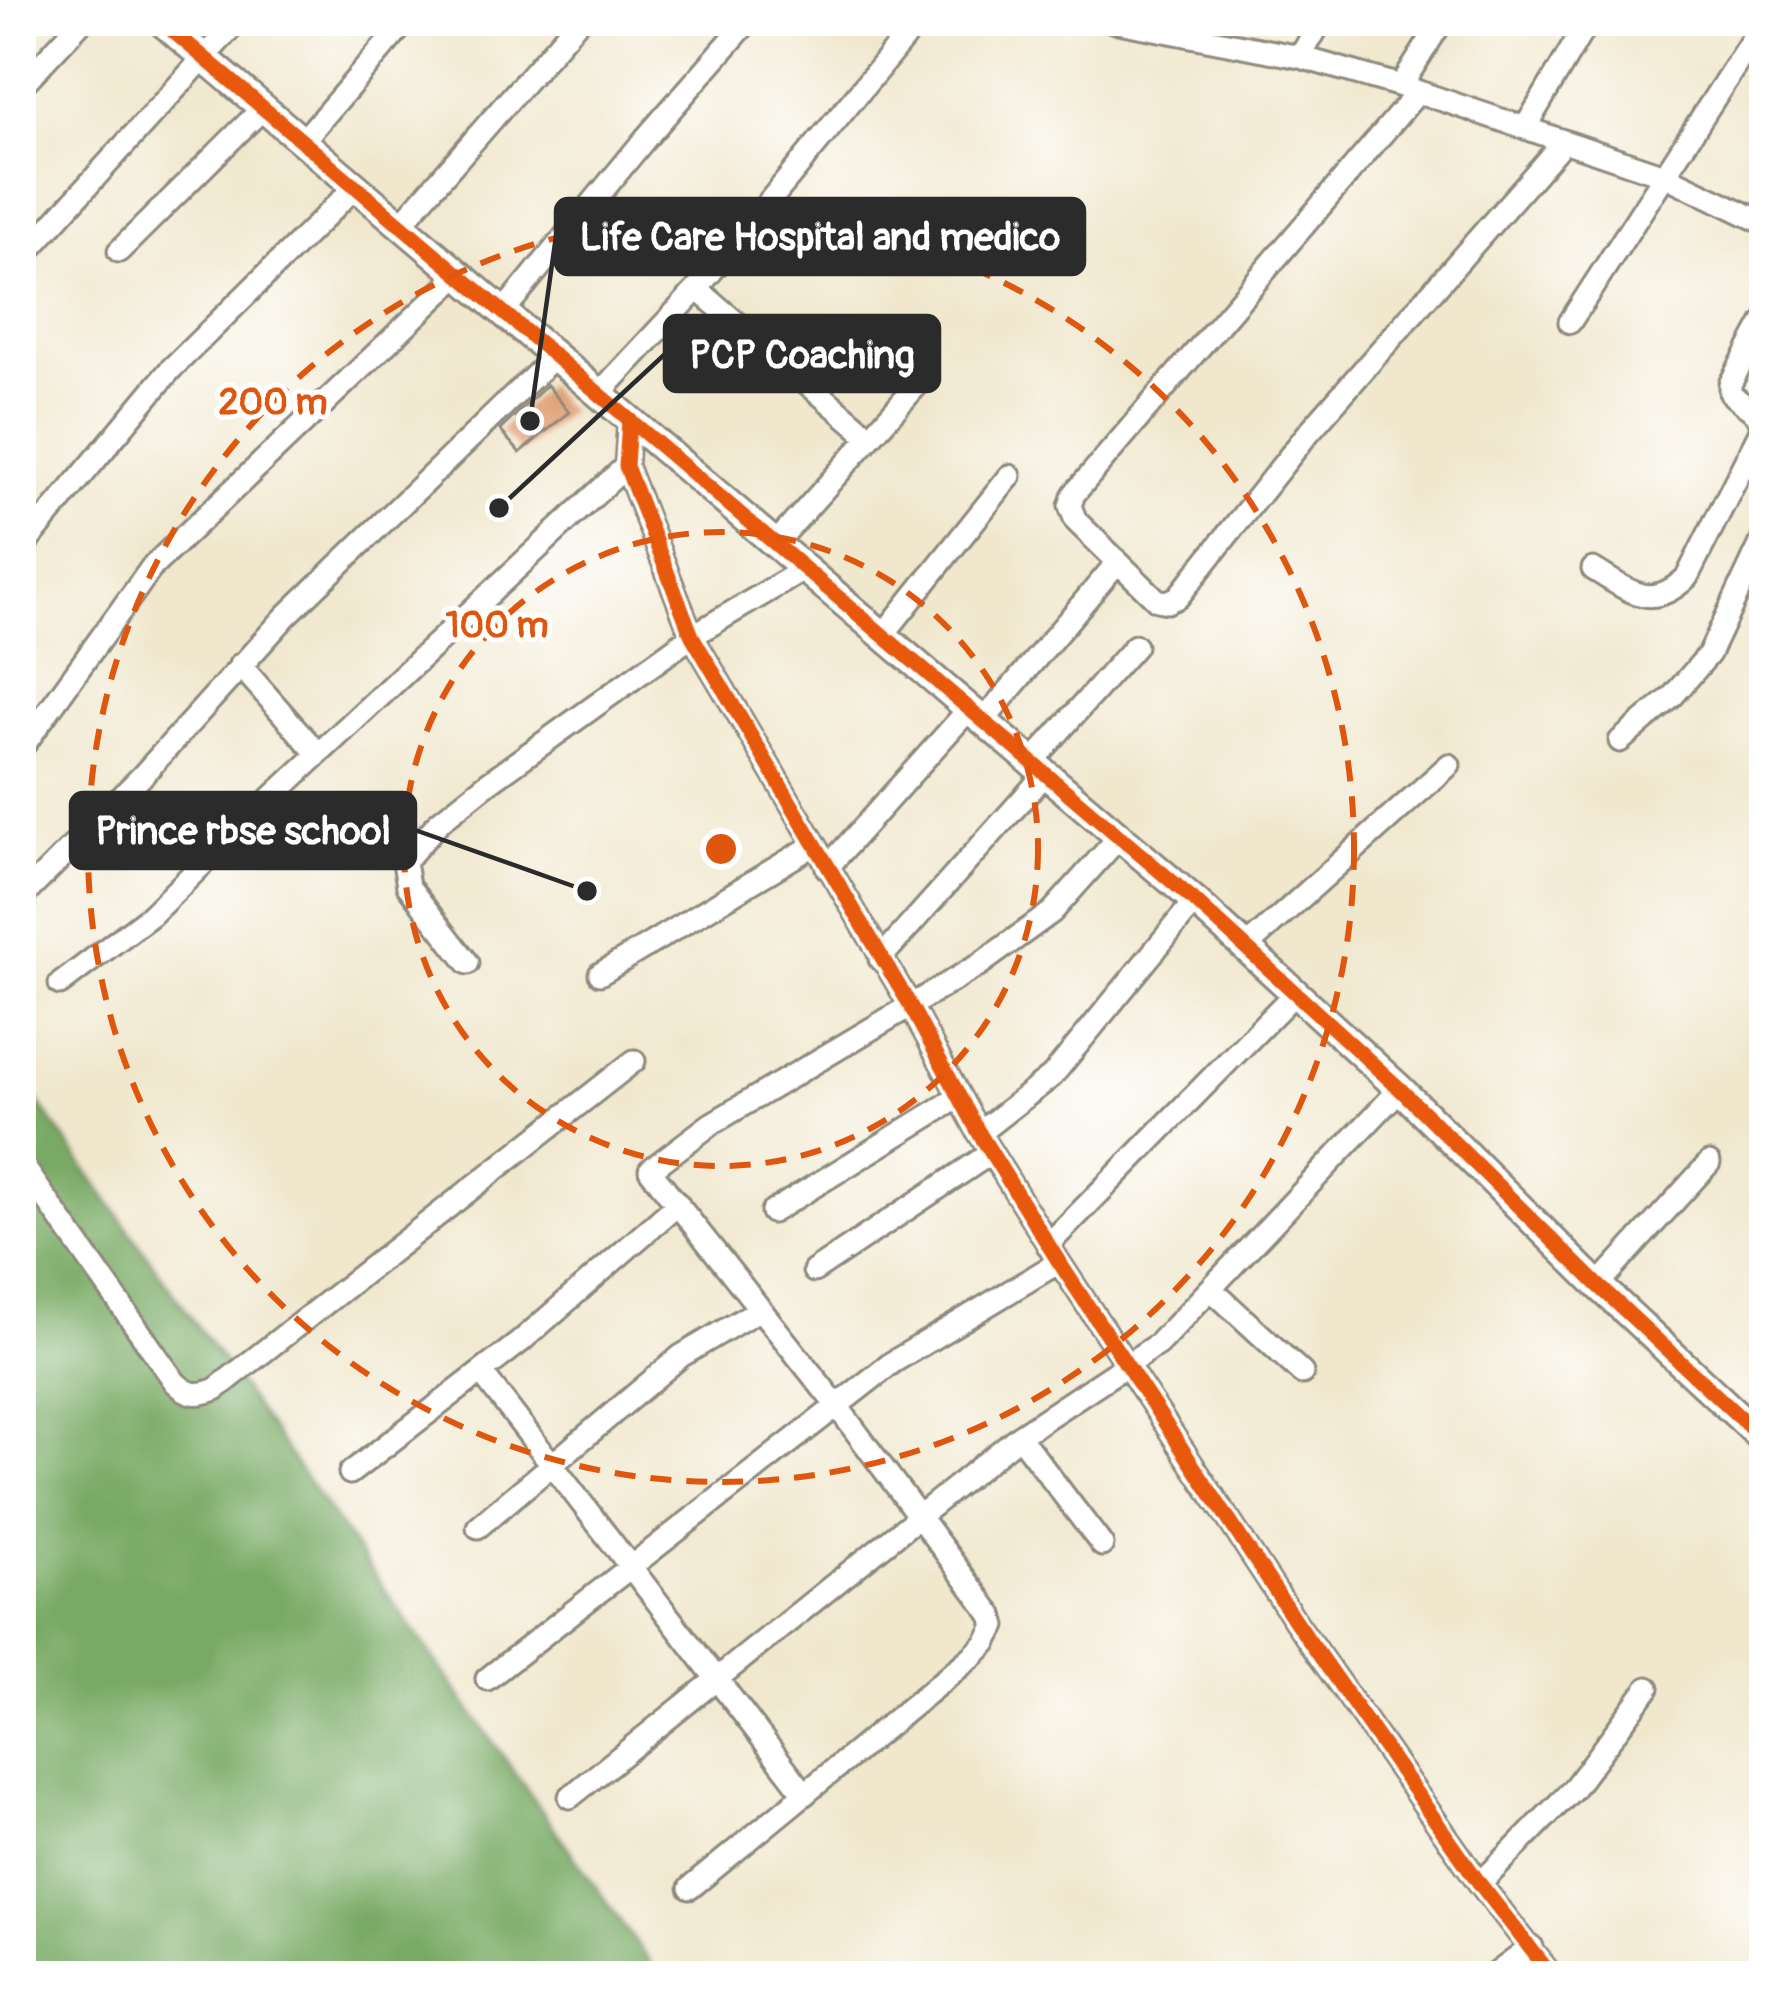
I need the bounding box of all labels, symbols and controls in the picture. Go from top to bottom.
callout: Life Care Hospital and medico [556,199,1084,274]
text: Life Care Hospital and medico [580,213,1060,262]
callout: PCP Coaching [665,316,939,391]
text: PCP Coaching [689,331,915,380]
text: 200 m [218,380,328,425]
text: 100 m [445,603,549,648]
callout: Prince rbse school [71,793,415,868]
text: Prince rbse school [95,807,391,856]
centre of rings [700,828,742,870]

